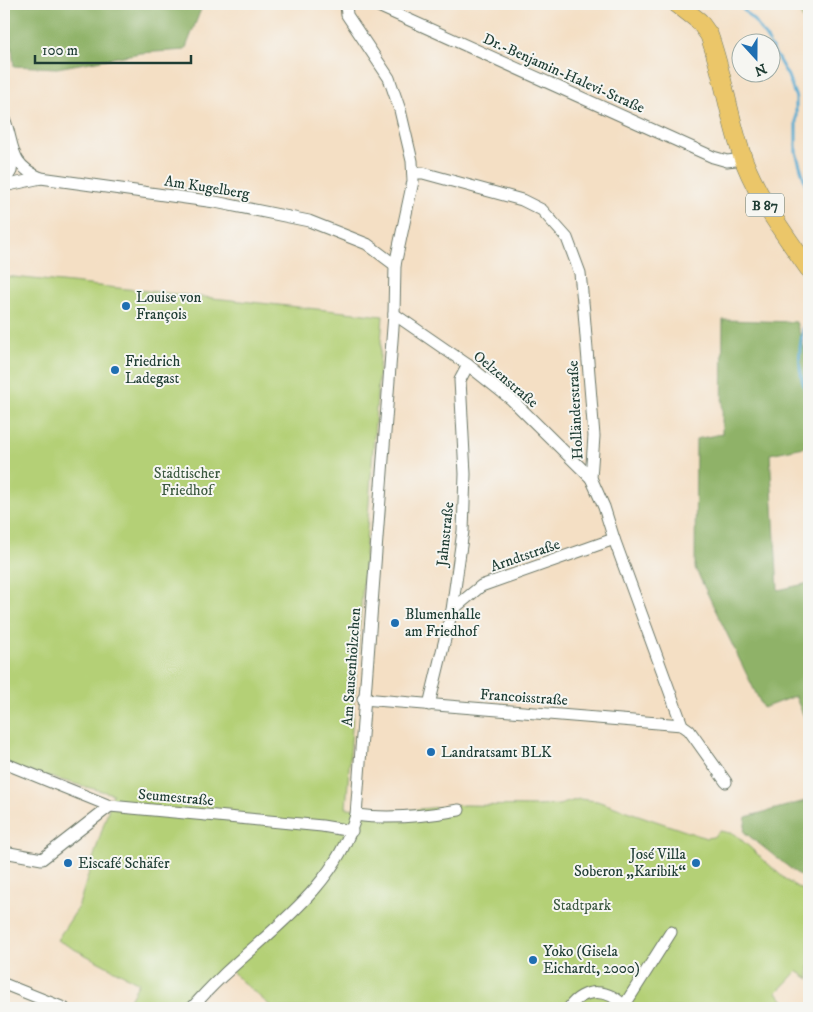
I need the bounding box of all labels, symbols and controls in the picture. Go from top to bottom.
street label: Dr.-Benjamin-Halevi-Straße [480,29,648,118]
scale bar [35,32,191,64]
north arrow [730,32,780,82]
text: 100 m [42,41,78,60]
text: N [751,59,769,80]
street label: Am Kugelberg [163,171,251,204]
road number: B 87 [746,194,784,216]
place label: Louise von François [136,288,201,324]
marker: Louise von François [120,300,132,312]
street label: Oelzenstraße [469,347,542,412]
place label: Friedrich Ladegast [125,352,181,388]
street label: Holländerstraße [563,360,588,460]
marker: Friedrich Ladegast [109,364,121,376]
park label: Städtischer Friedhof [154,464,221,500]
street label: Jahnstraße [432,501,458,569]
street label: Arndtstraße [488,535,562,576]
place label: Blumenhalle am Friedhof [405,605,481,641]
street label: Am Sausenhölzchen [338,607,365,727]
marker: Blumenhalle am Friedhof [389,617,401,629]
street label: Francoisstraße [479,685,568,710]
place label: Landratsamt BLK [441,743,552,762]
marker: Landratsamt BLK [425,746,437,758]
street label: Seumestraße [137,785,215,810]
place label: José Villa Soberon „Karibik“ [574,845,687,881]
place label: Eiscafé Schäfer [78,854,170,873]
marker: Eiscafé Schäfer [62,857,74,869]
marker: José Villa Soberon „Karibik“ [690,857,702,869]
park label: Stadtpark [553,896,612,915]
place label: Yoko (Gisela Eichardt, 2000) [543,942,640,978]
marker: Yoko (Gisela Eichardt, 2000) [527,954,539,966]

